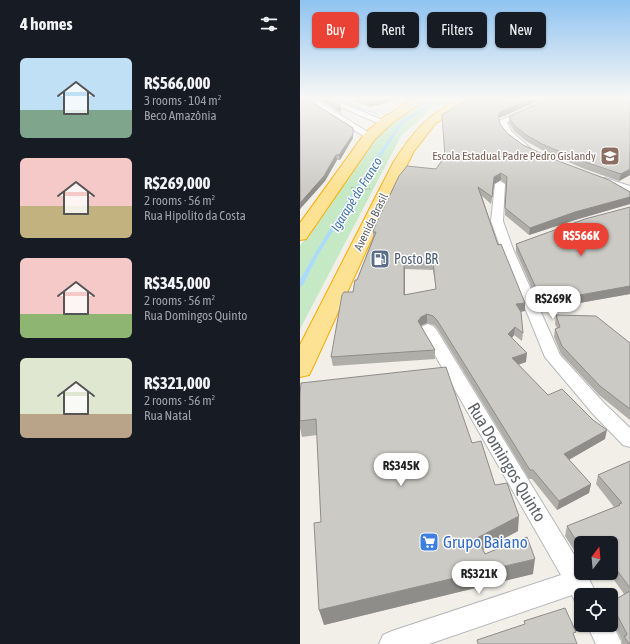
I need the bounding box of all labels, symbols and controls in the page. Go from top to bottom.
chip: Buy [312,12,359,48]
chip: Rent [367,12,419,48]
chip: Filters [427,12,487,48]
chip: New [495,12,546,48]
icon: filters [258,13,280,35]
text: 4 homes [20,14,73,34]
text: R$566,000 [144,73,211,93]
icon: home [52,74,100,122]
text: 3 rooms · 104 m² [144,93,221,108]
text: Beco Amazônia [144,108,216,123]
school or university icon: Escola Estadual Padre Pedro Gislandy [599,145,621,167]
place label: Escola Estadual Padre Pedro Gislandy [432,149,596,163]
water label: Igarapé do Franco [328,155,385,234]
text: R$269,000 [144,173,211,193]
icon: home [52,174,100,222]
street label: Avenida Brasil [351,190,391,253]
text: 2 rooms · 56 m² [144,193,215,208]
text: Rua Hipolito da Costa [144,208,246,223]
pin: R$566K [548,223,614,257]
text: R$566K [563,228,599,243]
fuel station icon: Posto BR [369,248,391,270]
place label: Posto BR [394,251,438,267]
text: R$345,000 [144,273,211,293]
icon: home [52,274,100,322]
pin: R$269K [520,286,586,320]
text: R$269K [535,291,571,306]
text: 2 rooms · 56 m² [144,293,215,308]
text: Rua Domingos Quinto [144,308,247,323]
text: R$321,000 [144,373,211,393]
icon: home [52,374,100,422]
text: 2 rooms · 56 m² [144,393,215,408]
street label: Rua Domingos Quinto [464,399,550,525]
text: Rua Natal [144,408,192,423]
pin: R$345K [368,453,434,487]
text: R$345K [383,458,419,473]
supermarket icon: Grupo Baiano [418,531,440,553]
place label: Grupo Baiano [443,532,528,552]
north arrow [574,536,618,580]
map controls [574,536,618,632]
pin: R$321K [446,561,512,595]
text: R$321K [461,566,497,581]
button: locate [574,588,618,632]

